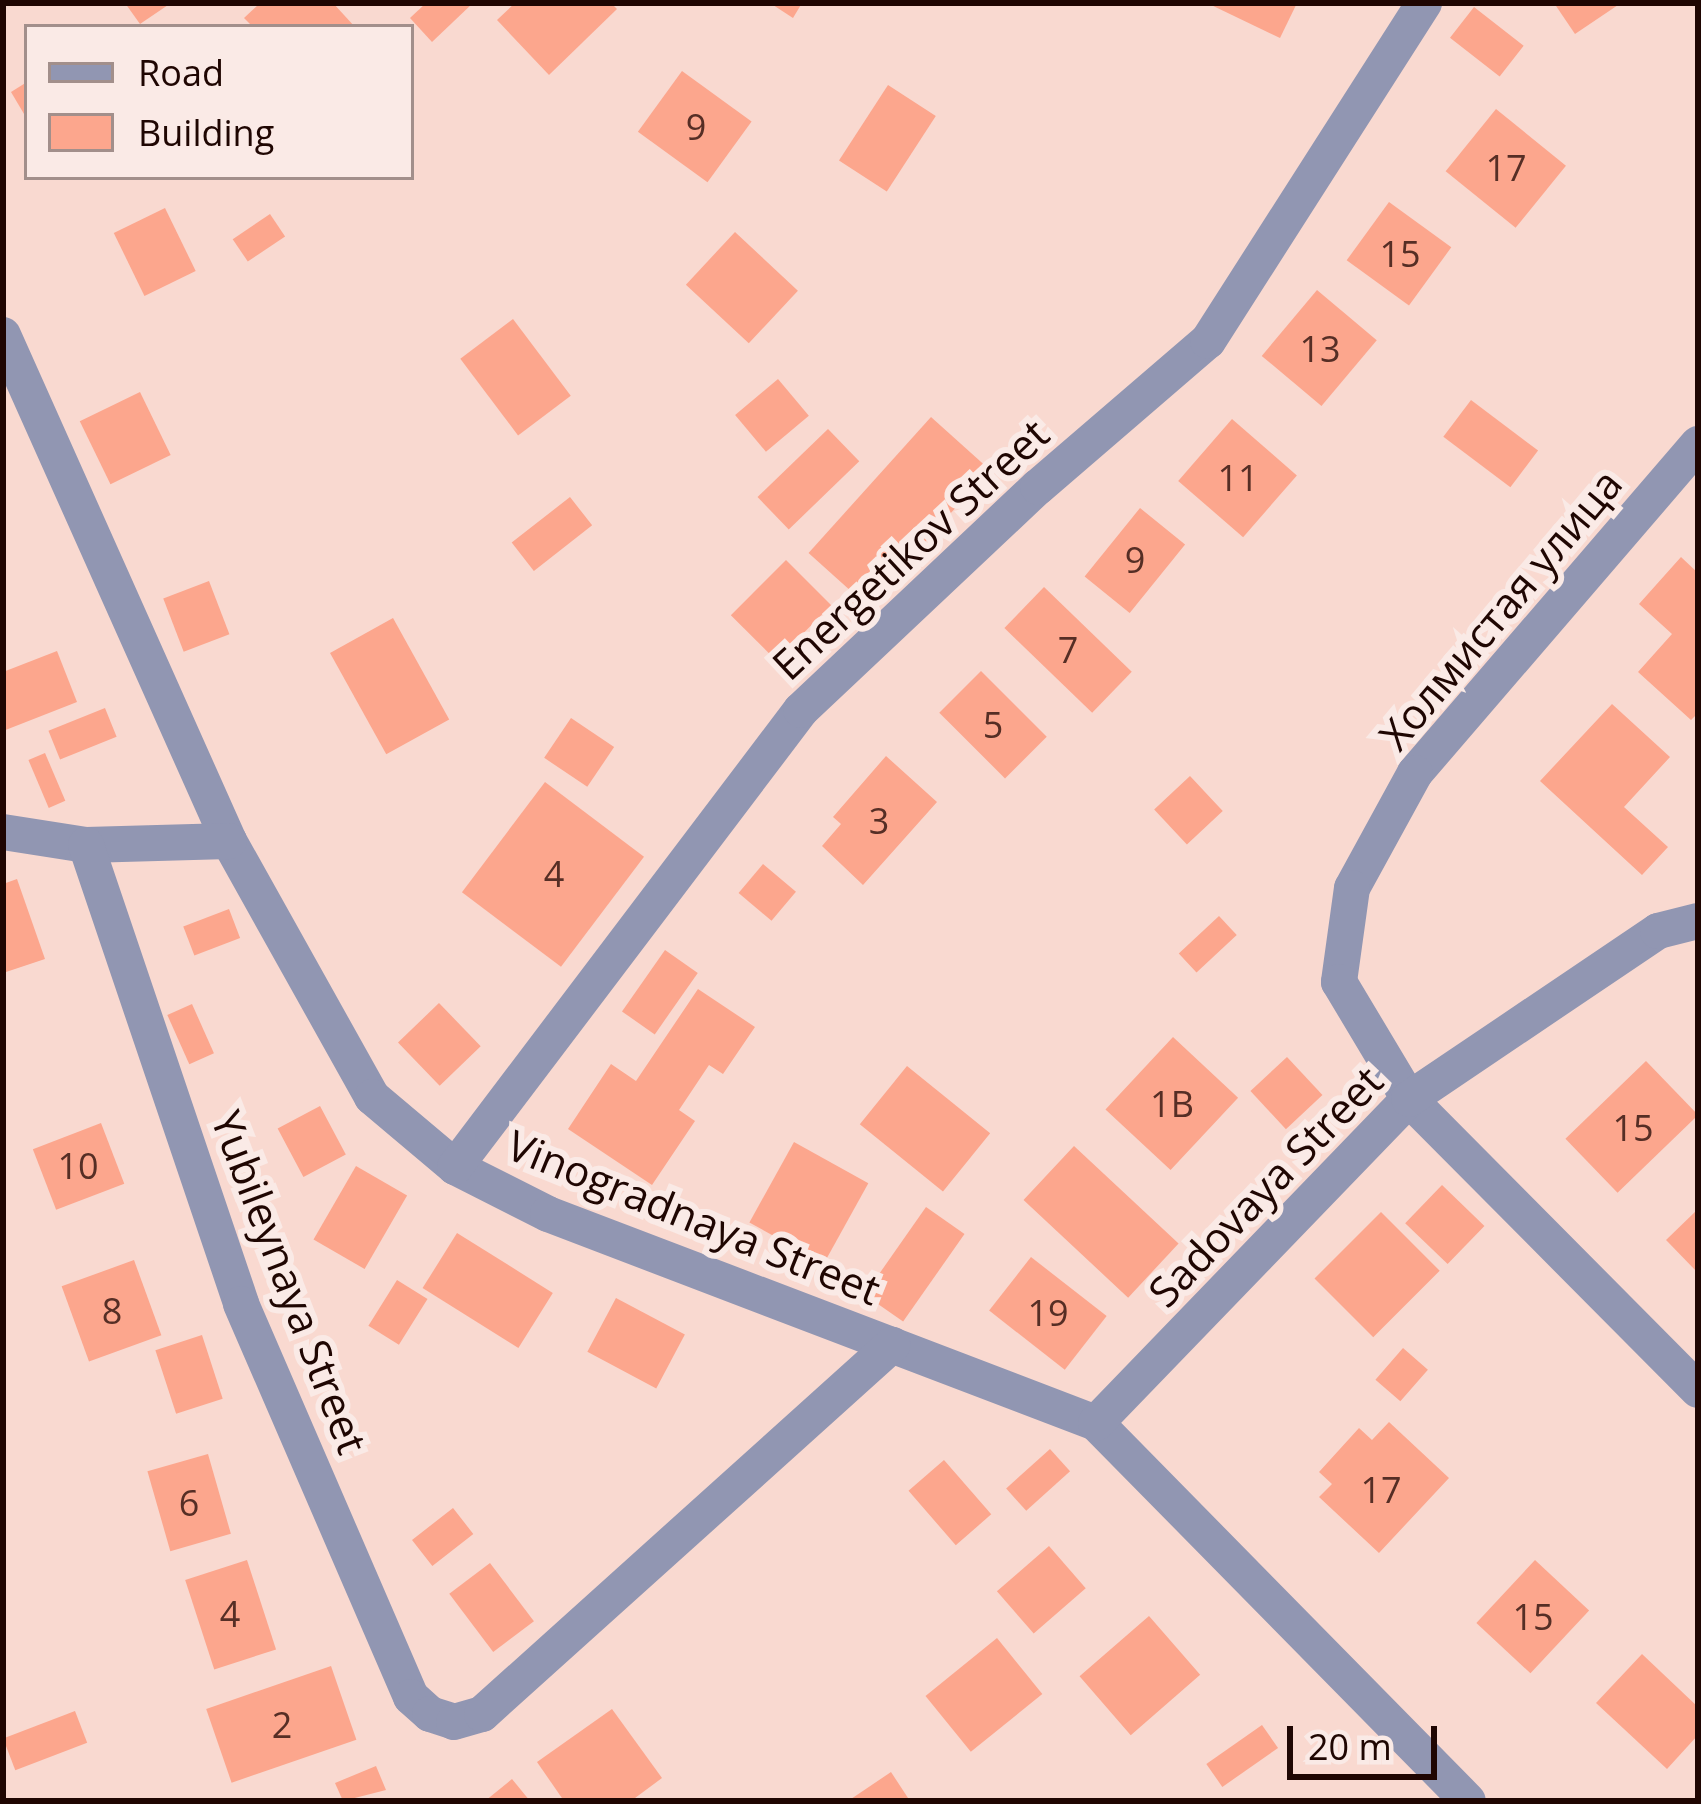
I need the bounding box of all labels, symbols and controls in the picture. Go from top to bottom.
legend [24,24,414,180]
text: Road [138,48,224,97]
house number: 9 [686,105,706,149]
text: Building [138,108,274,157]
house number: 17 [1485,146,1527,190]
house number: 15 [1379,232,1421,276]
house number: 13 [1299,327,1341,371]
street label: Energetikov Street [762,408,1058,690]
house number: 11 [1217,456,1259,500]
street label: Холмистая улица [1368,459,1632,759]
house number: 9 [1125,538,1145,582]
house number: 7 [1058,628,1078,672]
house number: 5 [983,703,1003,747]
house number: 3 [869,799,889,843]
house number: 4 [544,852,564,896]
street label: Sadovaya Street [1138,1055,1392,1317]
house number: 1В [1150,1082,1194,1126]
street label: Yubileynaya Street [202,1104,378,1460]
house number: 15 [1612,1106,1654,1150]
street label: Vinogradnaya Street [500,1119,888,1315]
house number: 10 [57,1144,99,1188]
house number: 8 [102,1289,122,1333]
house number: 19 [1027,1291,1069,1335]
house number: 17 [1360,1468,1402,1512]
house number: 6 [179,1481,199,1525]
house number: 4 [220,1592,240,1636]
house number: 15 [1512,1595,1554,1639]
scale bar [1293,1702,1443,1776]
house number: 2 [272,1703,292,1747]
text: 20 m [1308,1722,1392,1771]

